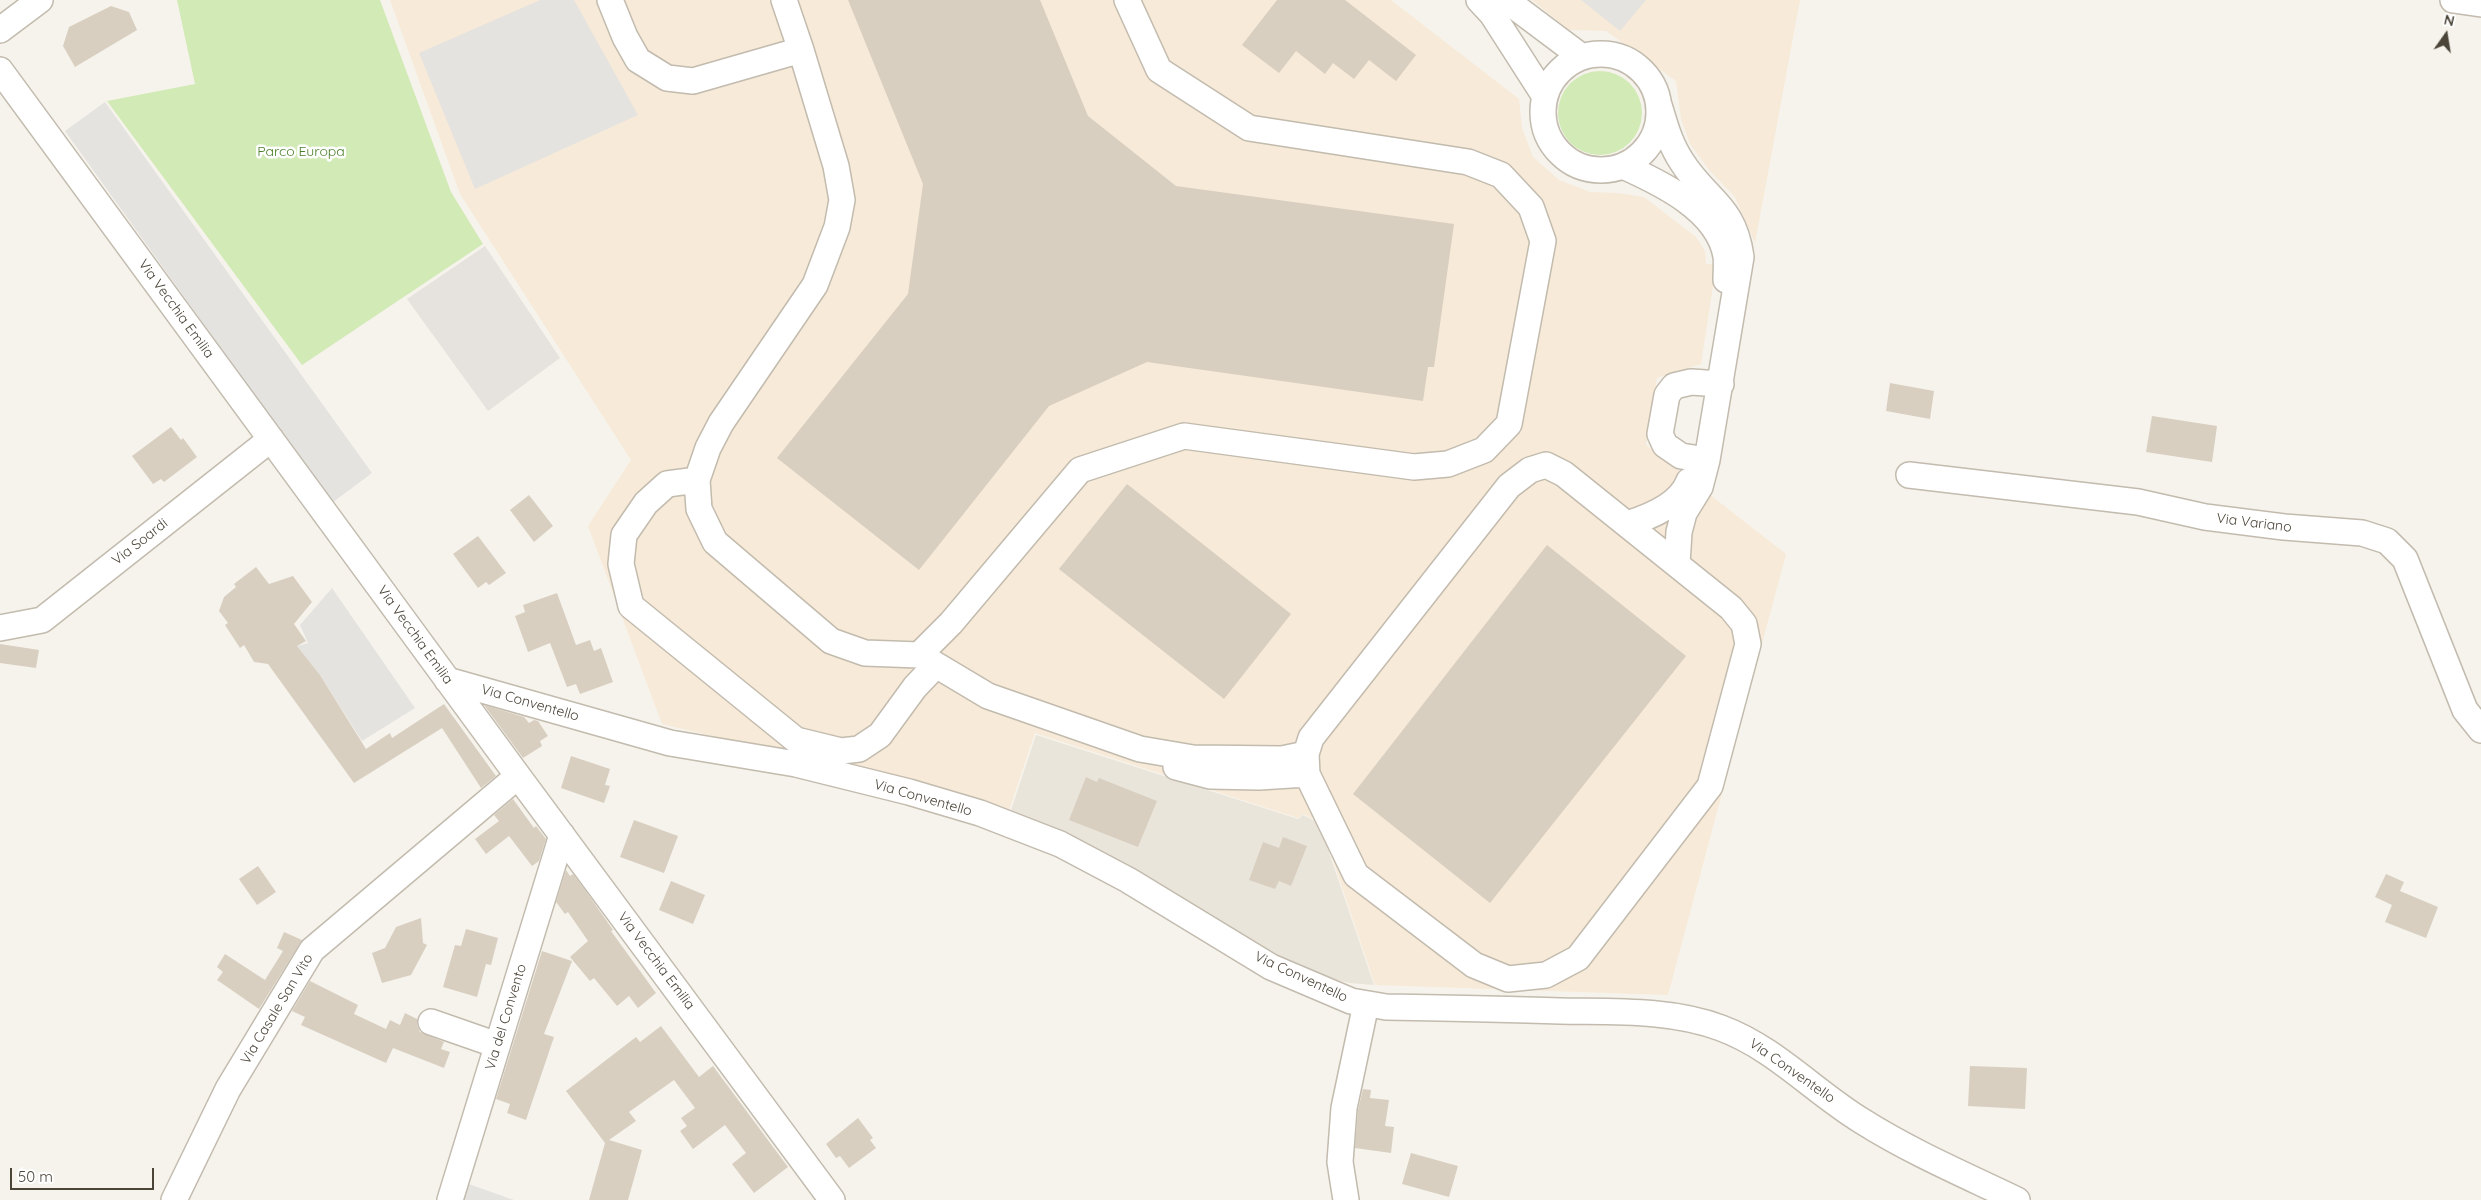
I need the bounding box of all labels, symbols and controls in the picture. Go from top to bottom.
north arrow [2421,10,2471,60]
text: N [2442,10,2456,30]
park label: Parco Europa [257,144,345,160]
street label: Via Vecchia Emilia [135,256,217,362]
street label: Via Variano [2215,510,2293,536]
street label: Via Soardi [109,515,171,569]
street label: Via Vecchia Emilia [374,582,456,688]
street label: Via Conventello [479,681,581,725]
street label: Via Conventello [872,776,974,820]
street label: Via Vecchia Emilia [614,909,698,1013]
street label: Via Conventello [1252,948,1350,1006]
street label: Via Casale San Vito [237,951,317,1067]
street label: Via del Convento [482,962,530,1072]
street label: Via Conventello [1746,1035,1838,1107]
scale bar [12,1158,156,1190]
text: 50 m [18,1167,53,1186]

